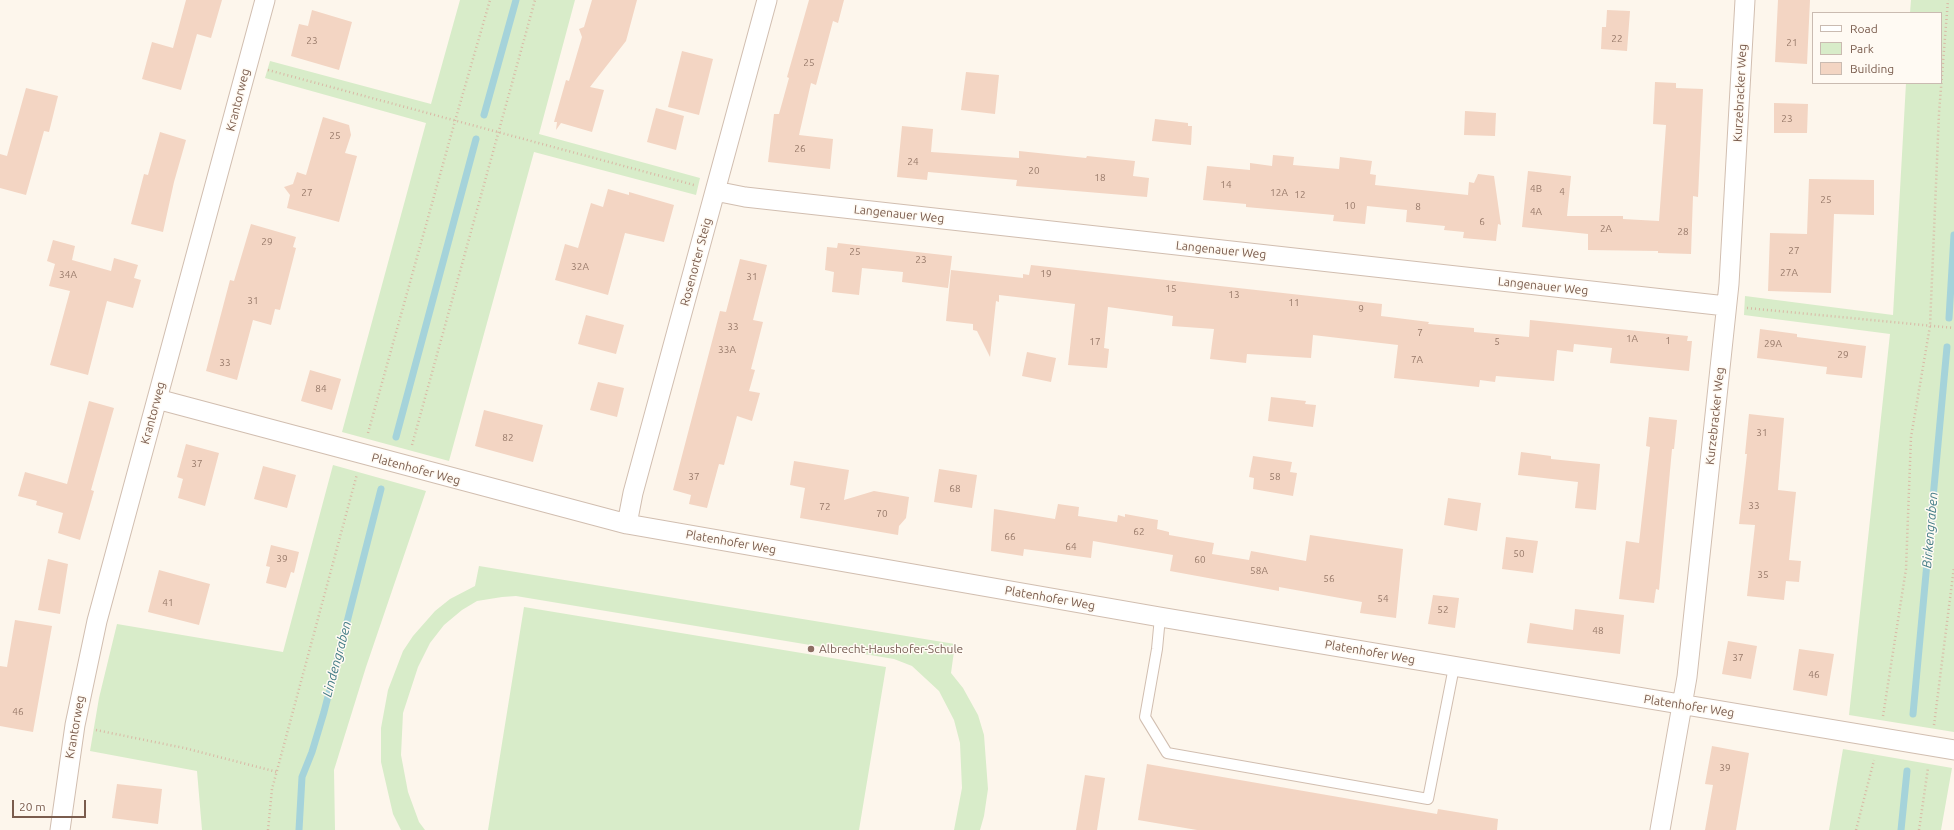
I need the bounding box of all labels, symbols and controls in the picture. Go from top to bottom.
legend [1812,12,1942,84]
text: Road [1850,22,1878,35]
house number: 22 [1611,33,1623,45]
house number: 23 [306,35,318,47]
house number: 21 [1786,37,1798,49]
text: Park [1850,42,1874,55]
street label: Kurzebracker Weg [1730,44,1750,142]
house number: 25 [803,57,815,69]
text: Building [1850,62,1894,75]
street label: Krantorweg [223,67,253,133]
house number: 23 [1781,113,1793,125]
house number: 25 [329,130,341,142]
house number: 26 [794,143,806,155]
house number: 24 [907,156,919,168]
house number: 20 [1028,165,1040,177]
house number: 18 [1094,172,1106,184]
house number: 14 [1220,179,1232,191]
house number: 4B [1530,183,1542,195]
house number: 4 [1559,186,1565,198]
house number: 27 [301,187,313,199]
house number: 12A [1270,187,1288,199]
house number: 12 [1294,189,1306,201]
house number: 25 [1820,194,1832,206]
house number: 10 [1344,200,1356,212]
house number: 8 [1415,201,1421,213]
street label: Langenauer Weg [853,202,945,226]
house number: 4A [1530,206,1542,218]
street label: Rosenorter Steig [677,216,715,308]
house number: 6 [1479,216,1485,228]
house number: 2A [1600,223,1612,235]
house number: 28 [1677,226,1689,238]
house number: 29 [261,236,273,248]
street label: Langenauer Weg [1175,238,1267,262]
house number: 27 [1788,245,1800,257]
house number: 25 [849,246,861,258]
house number: 23 [915,254,927,266]
house number: 32A [571,261,589,273]
house number: 27A [1780,267,1798,279]
house number: 19 [1040,268,1052,280]
house number: 34A [59,269,77,281]
house number: 31 [746,271,758,283]
street label: Langenauer Weg [1497,274,1589,298]
house number: 15 [1165,283,1177,295]
house number: 13 [1228,289,1240,301]
house number: 31 [247,295,259,307]
house number: 11 [1288,297,1300,309]
house number: 9 [1358,303,1364,315]
house number: 33 [727,321,739,333]
house number: 7 [1417,327,1423,339]
house number: 1A [1626,333,1638,345]
house number: 1 [1665,335,1671,347]
house number: 17 [1089,336,1101,348]
house number: 5 [1494,336,1500,348]
house number: 29A [1764,338,1782,350]
house number: 33A [718,344,736,356]
house number: 29 [1837,349,1849,361]
house number: 7A [1411,354,1423,366]
house number: 33 [219,357,231,369]
street label: Kurzebracker Weg [1703,366,1727,466]
street label: Krantorweg [138,380,168,446]
house number: 84 [315,383,327,395]
house number: 31 [1756,427,1768,439]
house number: 82 [502,432,514,444]
street label: Platenhofer Weg [370,450,462,488]
house number: 37 [191,458,203,470]
house number: 37 [688,471,700,483]
house number: 58 [1269,471,1281,483]
house number: 68 [949,483,961,495]
water label: Birkengraben [1919,491,1941,569]
house number: 33 [1748,500,1760,512]
house number: 72 [819,501,831,513]
house number: 70 [876,508,888,520]
house number: 62 [1133,526,1145,538]
street label: Platenhofer Weg [685,527,777,557]
house number: 66 [1004,531,1016,543]
house number: 64 [1065,541,1077,553]
house number: 50 [1513,548,1525,560]
house number: 39 [276,553,288,565]
house number: 60 [1194,554,1206,566]
house number: 58A [1250,565,1268,577]
house number: 35 [1757,569,1769,581]
house number: 56 [1323,573,1335,585]
street label: Platenhofer Weg [1004,583,1096,613]
house number: 54 [1377,593,1389,605]
house number: 41 [162,597,174,609]
house number: 52 [1437,604,1449,616]
water label: Lindengraben [319,619,355,699]
house number: 48 [1592,625,1604,637]
street label: Platenhofer Weg [1324,637,1416,667]
place label: Albrecht-Haushofer-Schule [819,642,963,656]
marker: Albrecht-Haushofer-Schule [806,644,816,654]
house number: 37 [1732,652,1744,664]
house number: 46 [1808,669,1820,681]
street label: Platenhofer Weg [1643,692,1735,720]
street label: Krantorweg [62,694,88,760]
house number: 46 [12,706,24,718]
house number: 39 [1719,762,1731,774]
scale bar [14,792,88,818]
text: 20 m [19,800,46,813]

